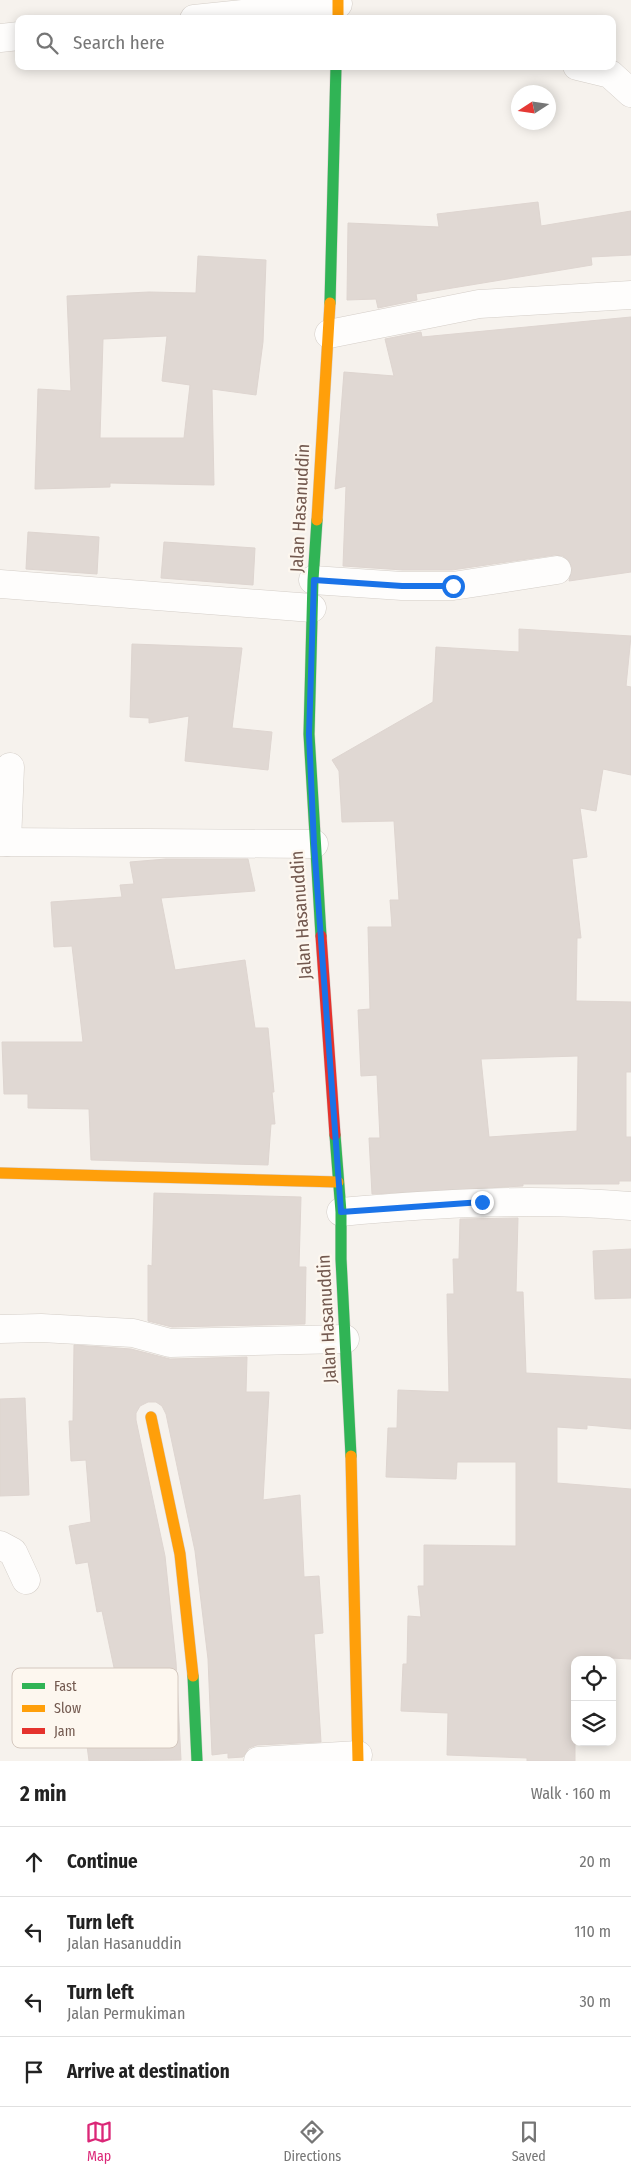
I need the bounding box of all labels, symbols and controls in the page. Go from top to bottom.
search box [15,15,616,70]
icon: search [33,29,61,57]
text: Search here [73,31,165,54]
north arrow [511,85,556,130]
street label: Jalan Hasanuddin [286,443,314,573]
route start [442,575,465,598]
street label: Jalan Hasanuddin [286,850,316,980]
route end [471,1191,494,1214]
street label: Jalan Hasanuddin [313,1254,341,1384]
map controls [571,1656,616,1746]
button: locate [571,1656,616,1701]
legend [12,1668,178,1748]
text: Fast [54,1678,77,1695]
text: Slow [54,1700,81,1717]
button: layers [571,1701,616,1746]
text: Jam [54,1723,75,1740]
text: 2 min [20,1781,67,1807]
text: Walk · 160 m [531,1784,611,1803]
icon: ahead [20,1848,48,1876]
text: Continue [67,1850,138,1873]
text: 20 m [580,1852,611,1871]
text: Turn left [67,1911,134,1934]
icon: left [20,1918,48,1946]
text: 110 m [574,1922,611,1941]
text: Jalan Hasanuddin [67,1934,182,1953]
text: Turn left [67,1981,134,2004]
icon: left [20,1988,48,2016]
text: 30 m [579,1992,611,2011]
text: Jalan Permukiman [67,2004,185,2023]
icon: arrive [20,2058,48,2086]
text: Arrive at destination [67,2060,230,2083]
tab: Map [85,2118,113,2165]
tab: Directions [283,2118,341,2165]
tab: Saved [512,2118,546,2165]

